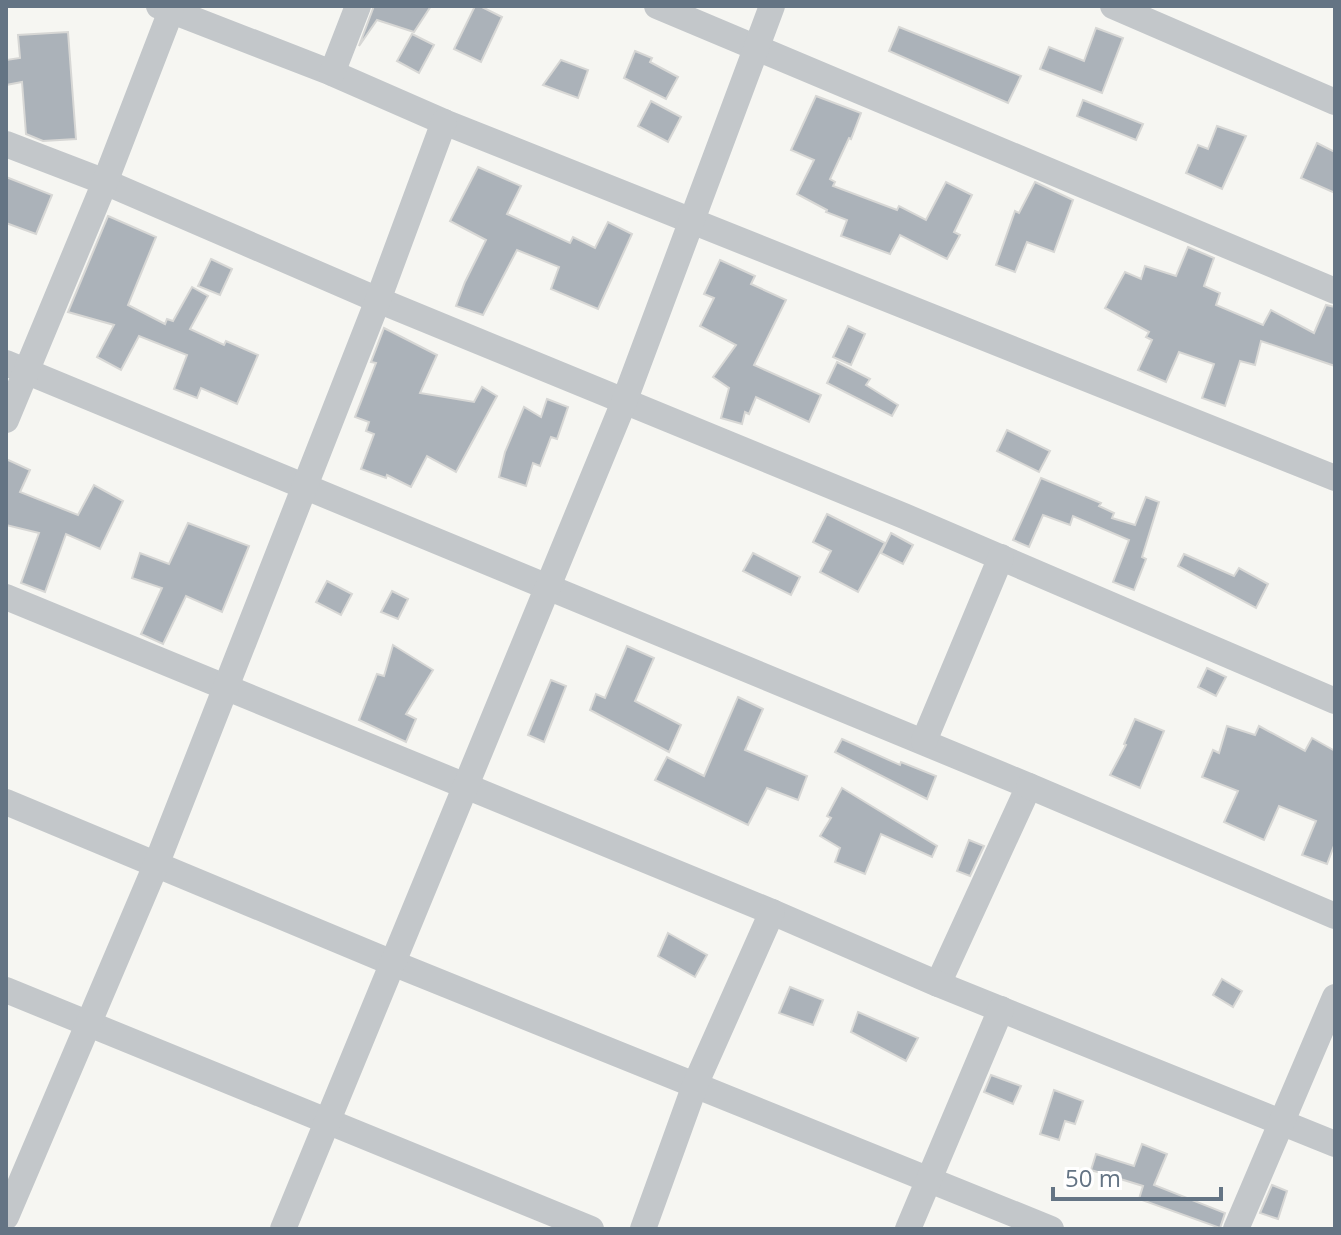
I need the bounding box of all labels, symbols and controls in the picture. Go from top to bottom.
scale bar [1053,1151,1221,1201]
text: 50 m [1065,1161,1121,1194]

